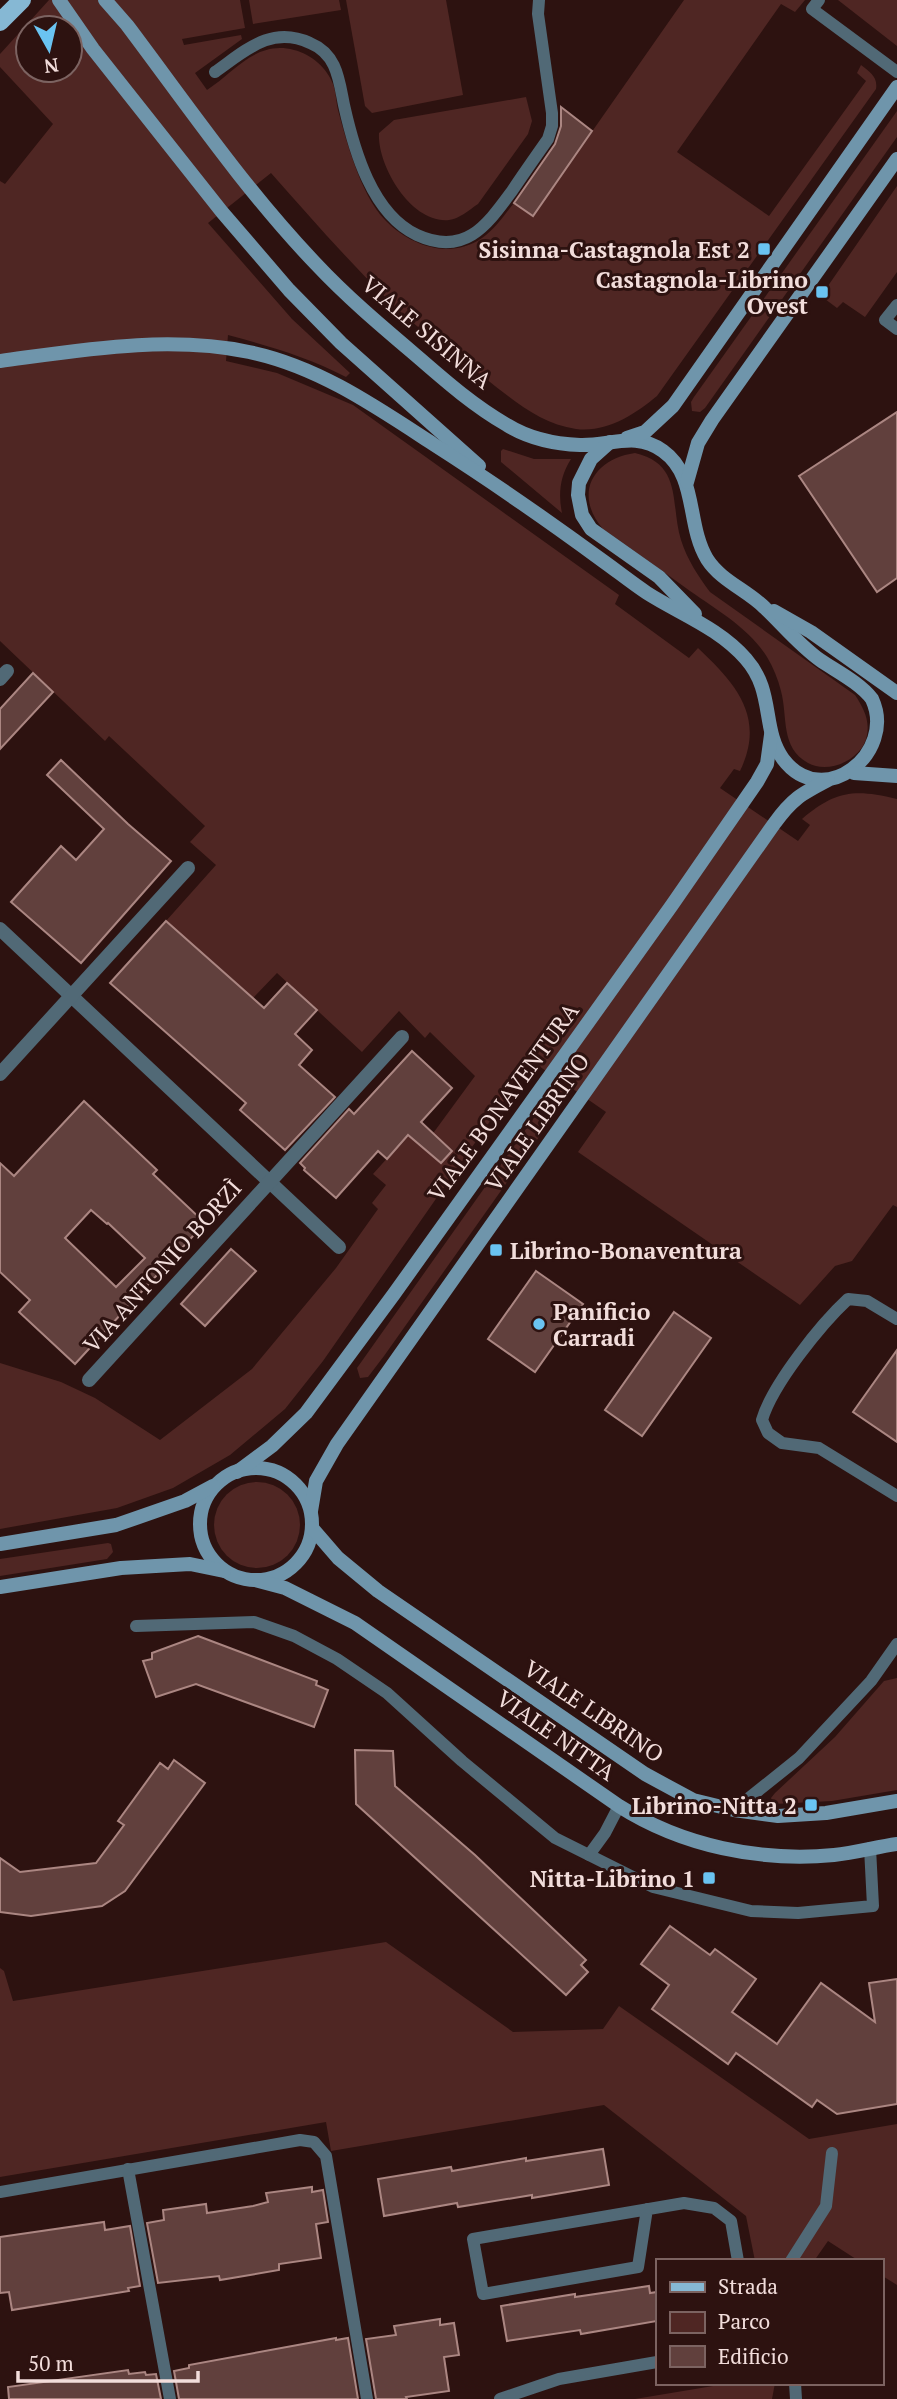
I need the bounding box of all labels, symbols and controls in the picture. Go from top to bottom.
north arrow [14,14,84,84]
text: N [42,53,60,80]
place label: Sisinna-Castagnola Est 2 [479,234,750,265]
marker: Sisinna-Castagnola Est 2 [756,241,772,257]
place label: Castagnola-Librino Ovest [596,264,808,321]
street label: VIALE SISINNA [355,268,499,396]
marker: Castagnola-Librino Ovest [814,284,830,300]
street label: VIALE BONAVENTURA [420,996,586,1208]
street label: VIALE LIBRINO [478,1047,596,1197]
street label: VIA ANTONIO BORZÌ [76,1173,248,1359]
place label: Librino-Bonaventura [510,1235,742,1266]
marker: Librino-Bonaventura [488,1242,504,1258]
place label: Panificio Carradi [553,1296,650,1353]
marker: Panificio Carradi [531,1316,547,1332]
street label: VIALE LIBRINO [518,1653,670,1769]
street label: VIALE NITTA [490,1683,622,1788]
place label: Librino-Nitta 2 [632,1790,797,1821]
marker: Librino-Nitta 2 [803,1797,819,1813]
place label: Nitta-Librino 1 [530,1863,695,1894]
marker: Nitta-Librino 1 [701,1870,717,1886]
legend [656,2259,883,2385]
text: Strada [718,2272,778,2300]
text: Parco [718,2307,770,2335]
scale bar [18,2340,198,2384]
text: Edificio [718,2342,789,2370]
text: 50 m [28,2349,74,2377]

